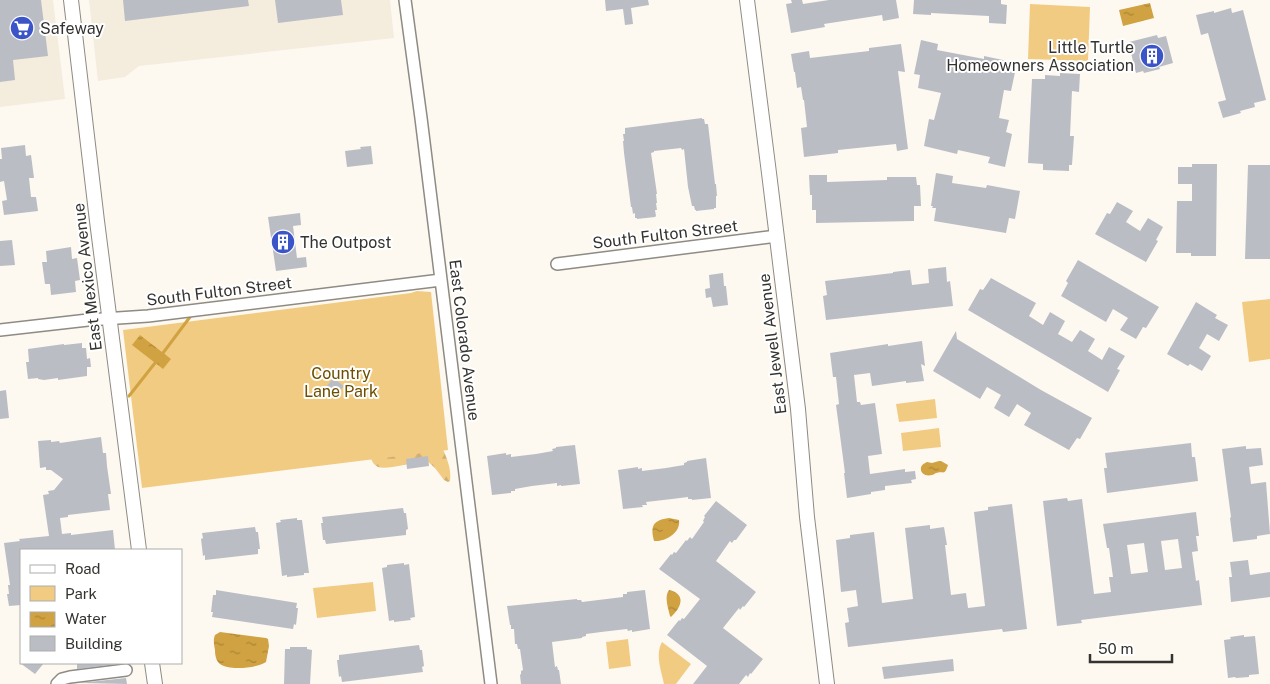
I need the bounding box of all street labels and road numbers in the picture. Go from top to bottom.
street label: East Mexico Avenue [69,202,106,352]
street label: South Fulton Street [591,216,739,253]
street label: East Colorado Avenue [445,258,484,422]
street label: South Fulton Street [145,273,293,310]
street label: East Jewell Avenue [754,273,791,415]

